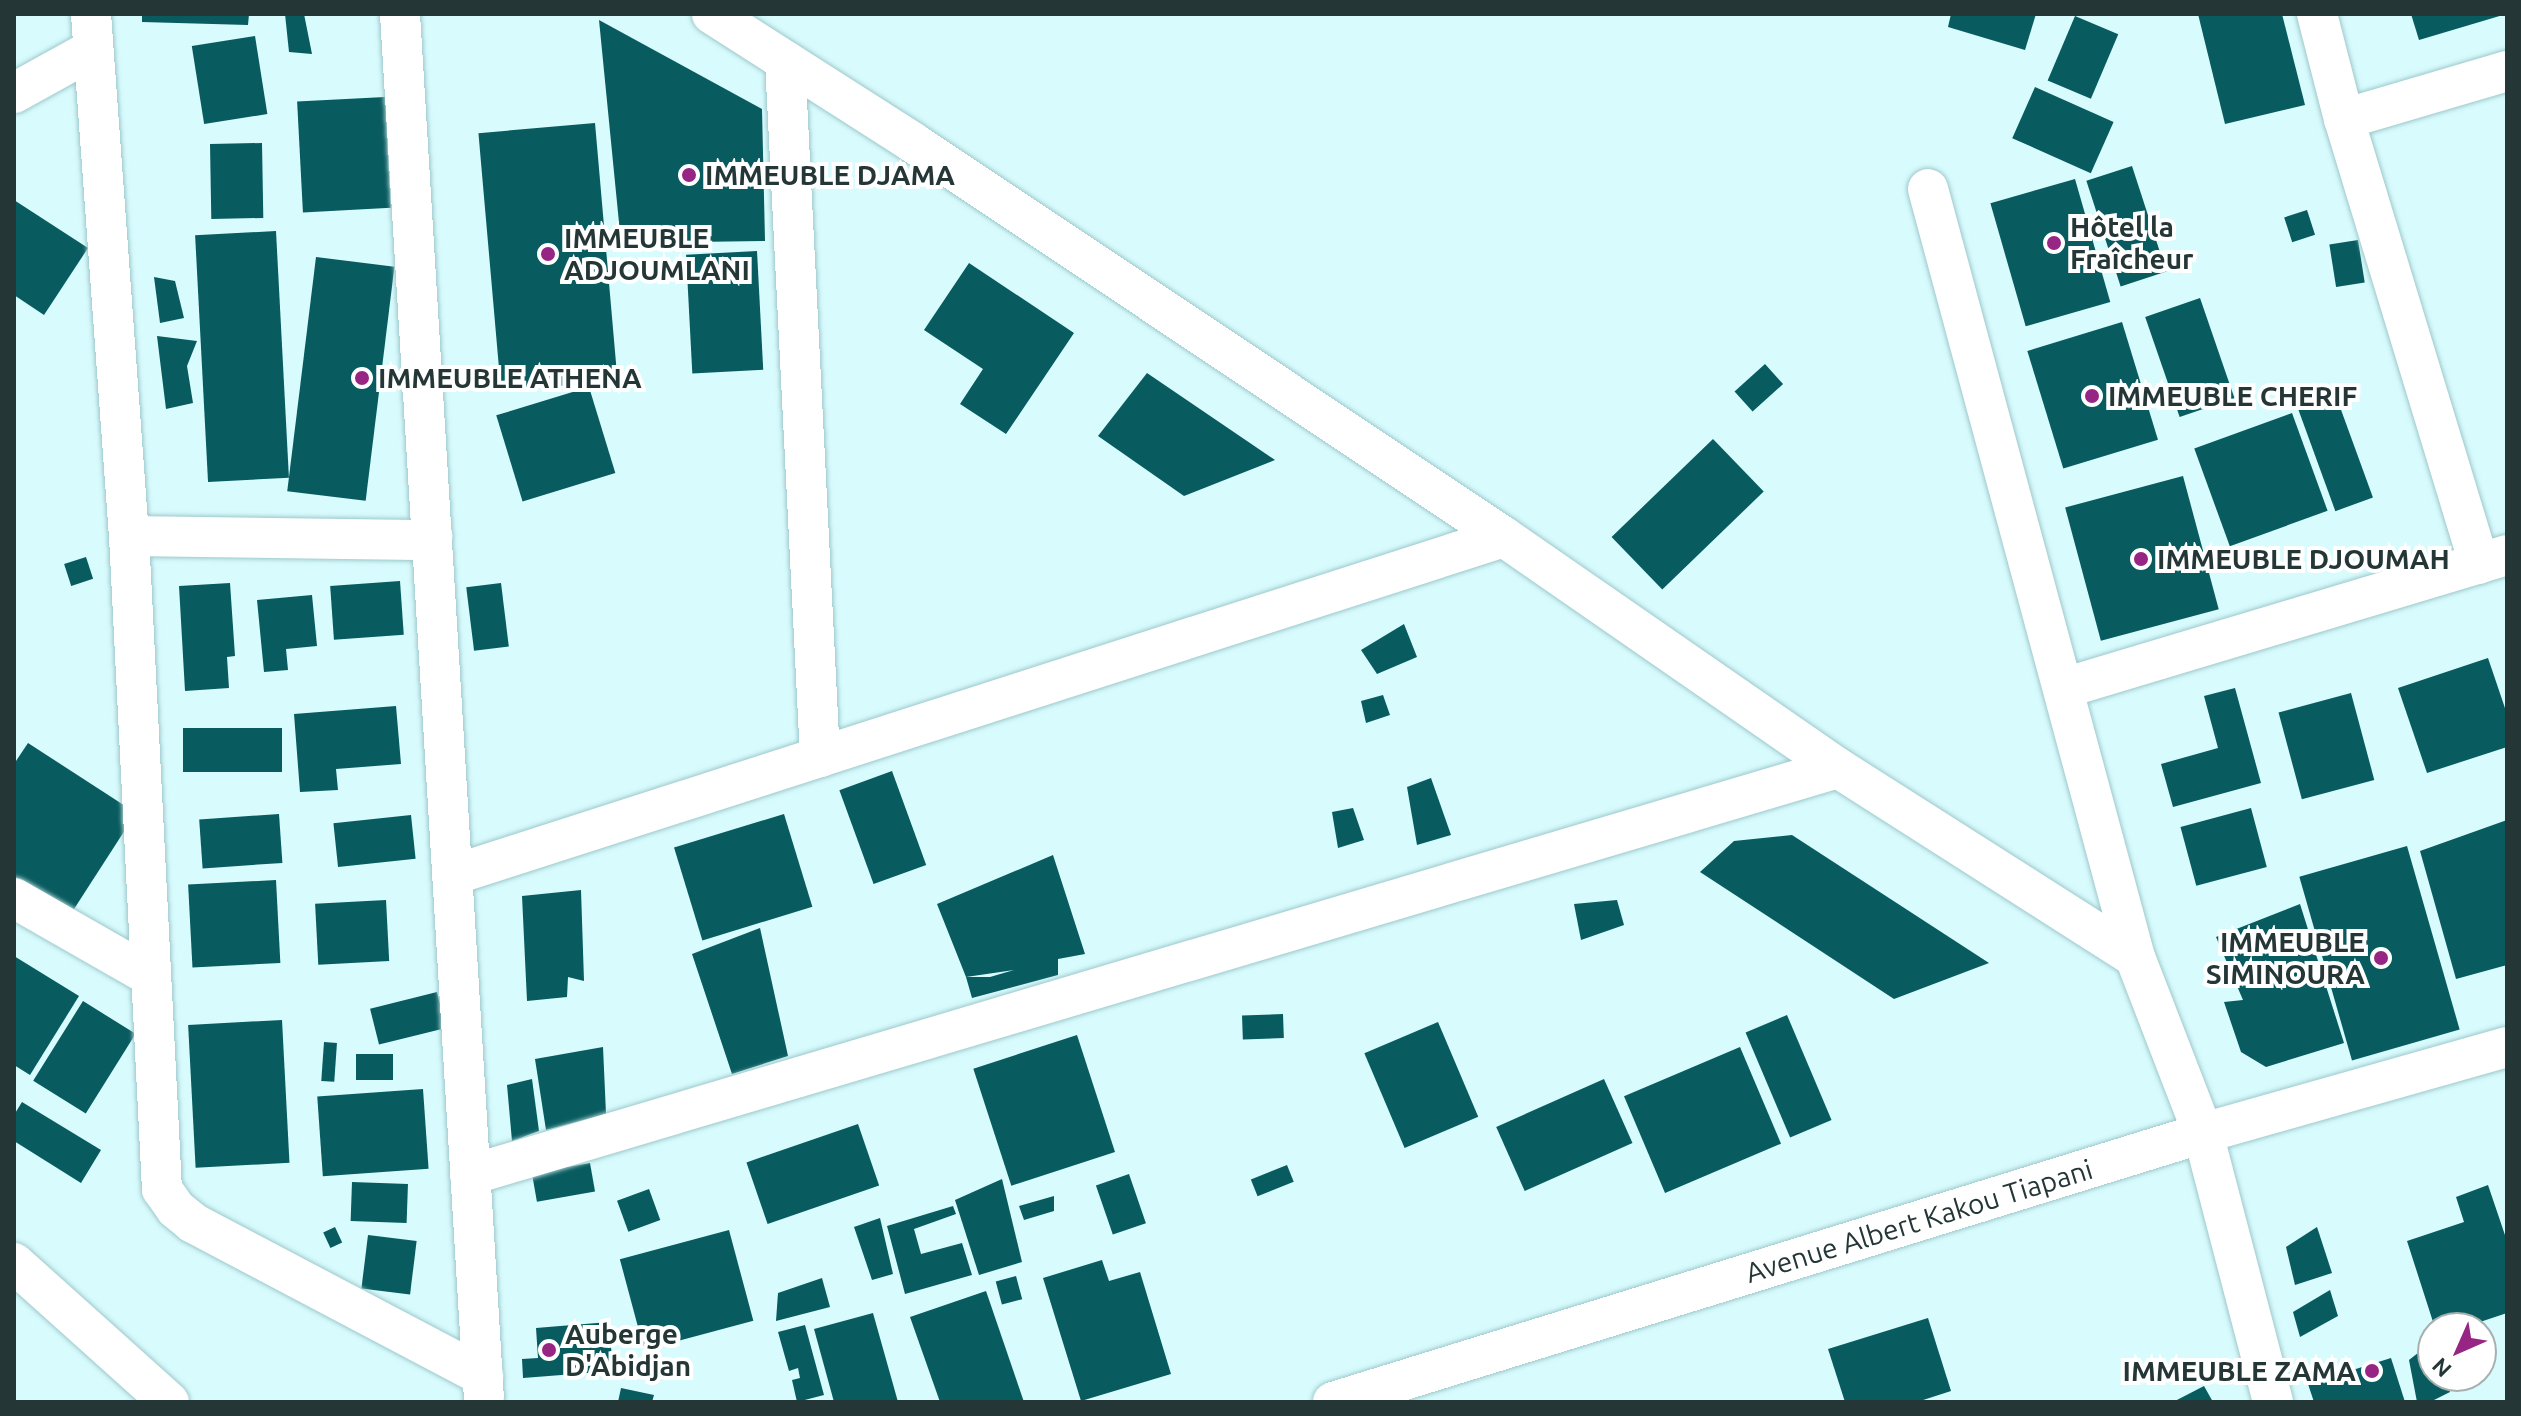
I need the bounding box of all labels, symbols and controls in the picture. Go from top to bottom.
place label: IMMEUBLE DJAMA [705,158,955,192]
marker: IMMEUBLE DJAMA [680,166,698,184]
place label: Hôtel la Fraîcheur [2070,210,2194,276]
place label: IMMEUBLE ADJOUMLANI [564,221,750,287]
marker: Hôtel la Fraîcheur [2045,234,2063,252]
marker: IMMEUBLE ADJOUMLANI [539,245,557,263]
place label: IMMEUBLE ATHENA [378,361,642,395]
marker: IMMEUBLE ATHENA [353,369,371,387]
place label: IMMEUBLE CHERIF [2108,379,2357,413]
marker: IMMEUBLE CHERIF [2083,387,2101,405]
place label: IMMEUBLE DJOUMAH [2157,542,2450,576]
marker: IMMEUBLE DJOUMAH [2132,550,2150,568]
place label: IMMEUBLE SIMINOURA [2206,925,2365,991]
marker: IMMEUBLE SIMINOURA [2372,949,2390,967]
street label: Avenue Albert Kakou Tiapani [1742,1152,2096,1290]
north arrow [2417,1312,2497,1392]
place label: Auberge D'Abidjan [565,1317,691,1383]
marker: Auberge D'Abidjan [540,1341,558,1359]
text: N [2426,1353,2456,1383]
place label: IMMEUBLE ZAMA [2123,1354,2356,1388]
marker: IMMEUBLE ZAMA [2363,1362,2381,1380]

